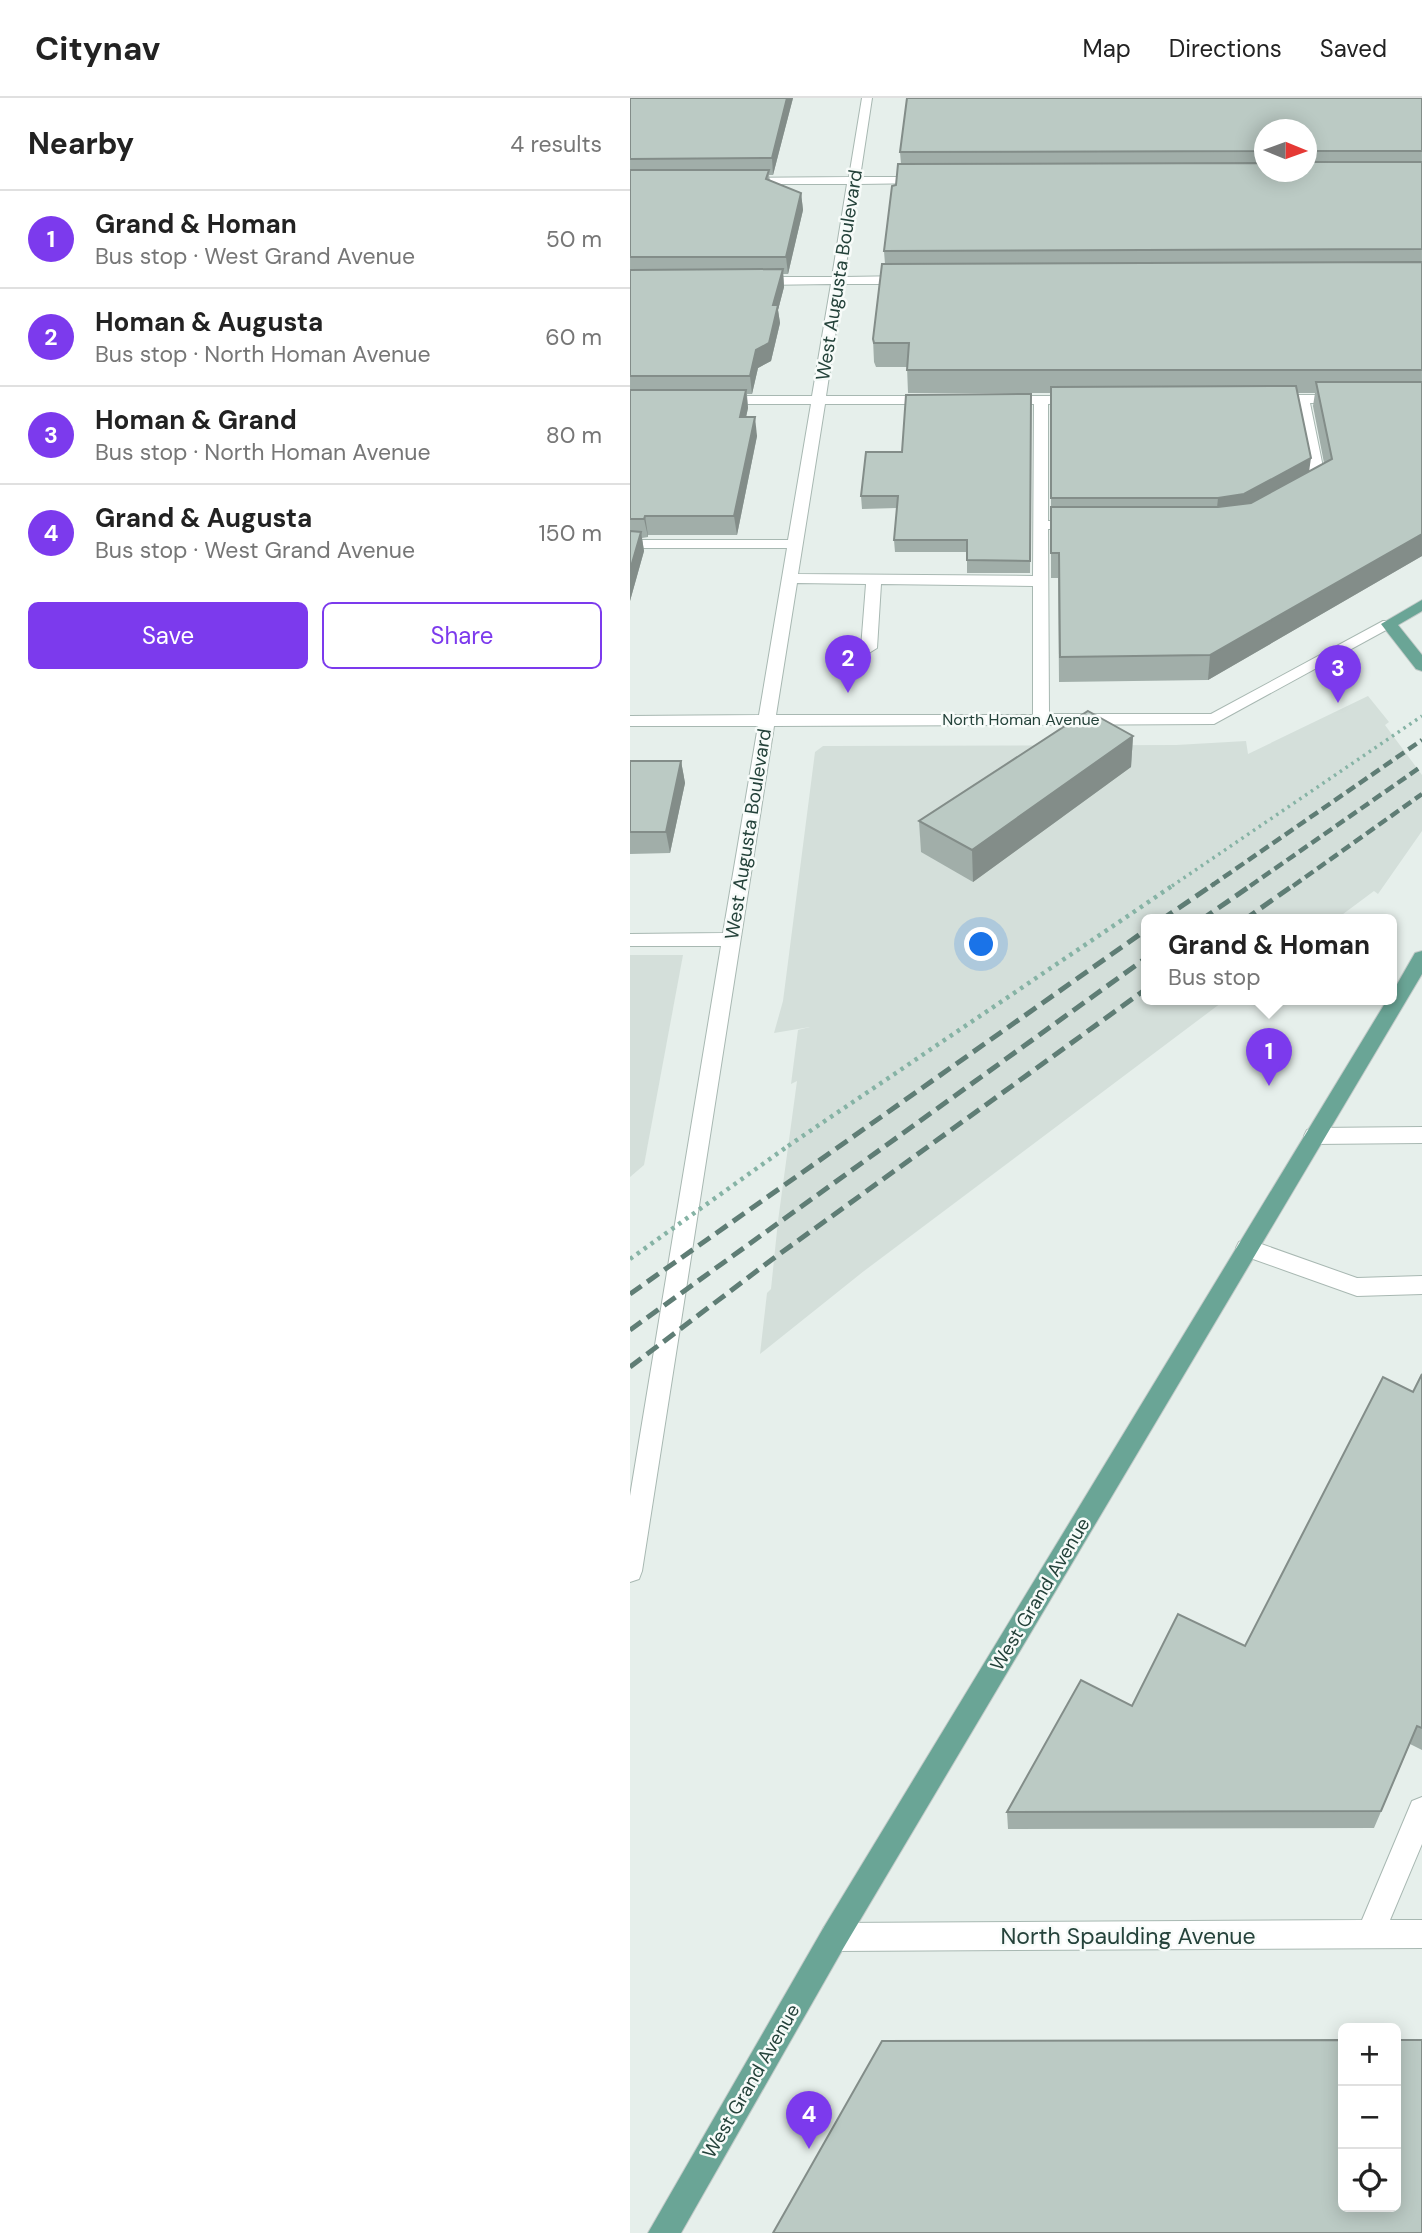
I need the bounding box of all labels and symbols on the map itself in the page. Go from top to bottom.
north arrow [1254,119,1317,182]
street label: West Augusta Boulevard [810,168,868,382]
pin: 2 [825,635,871,693]
pin: 3 [1315,645,1361,703]
street label: North Homan Avenue [942,709,1100,730]
street label: West Augusta Boulevard [719,727,777,941]
your location [964,927,998,961]
pin: 1 [1246,1028,1292,1086]
street label: West Grand Avenue [984,1513,1096,1675]
street label: North Spaulding Avenue [1000,1921,1256,1951]
street label: West Grand Avenue [697,1999,805,2163]
pin: 4 [786,2091,832,2149]

